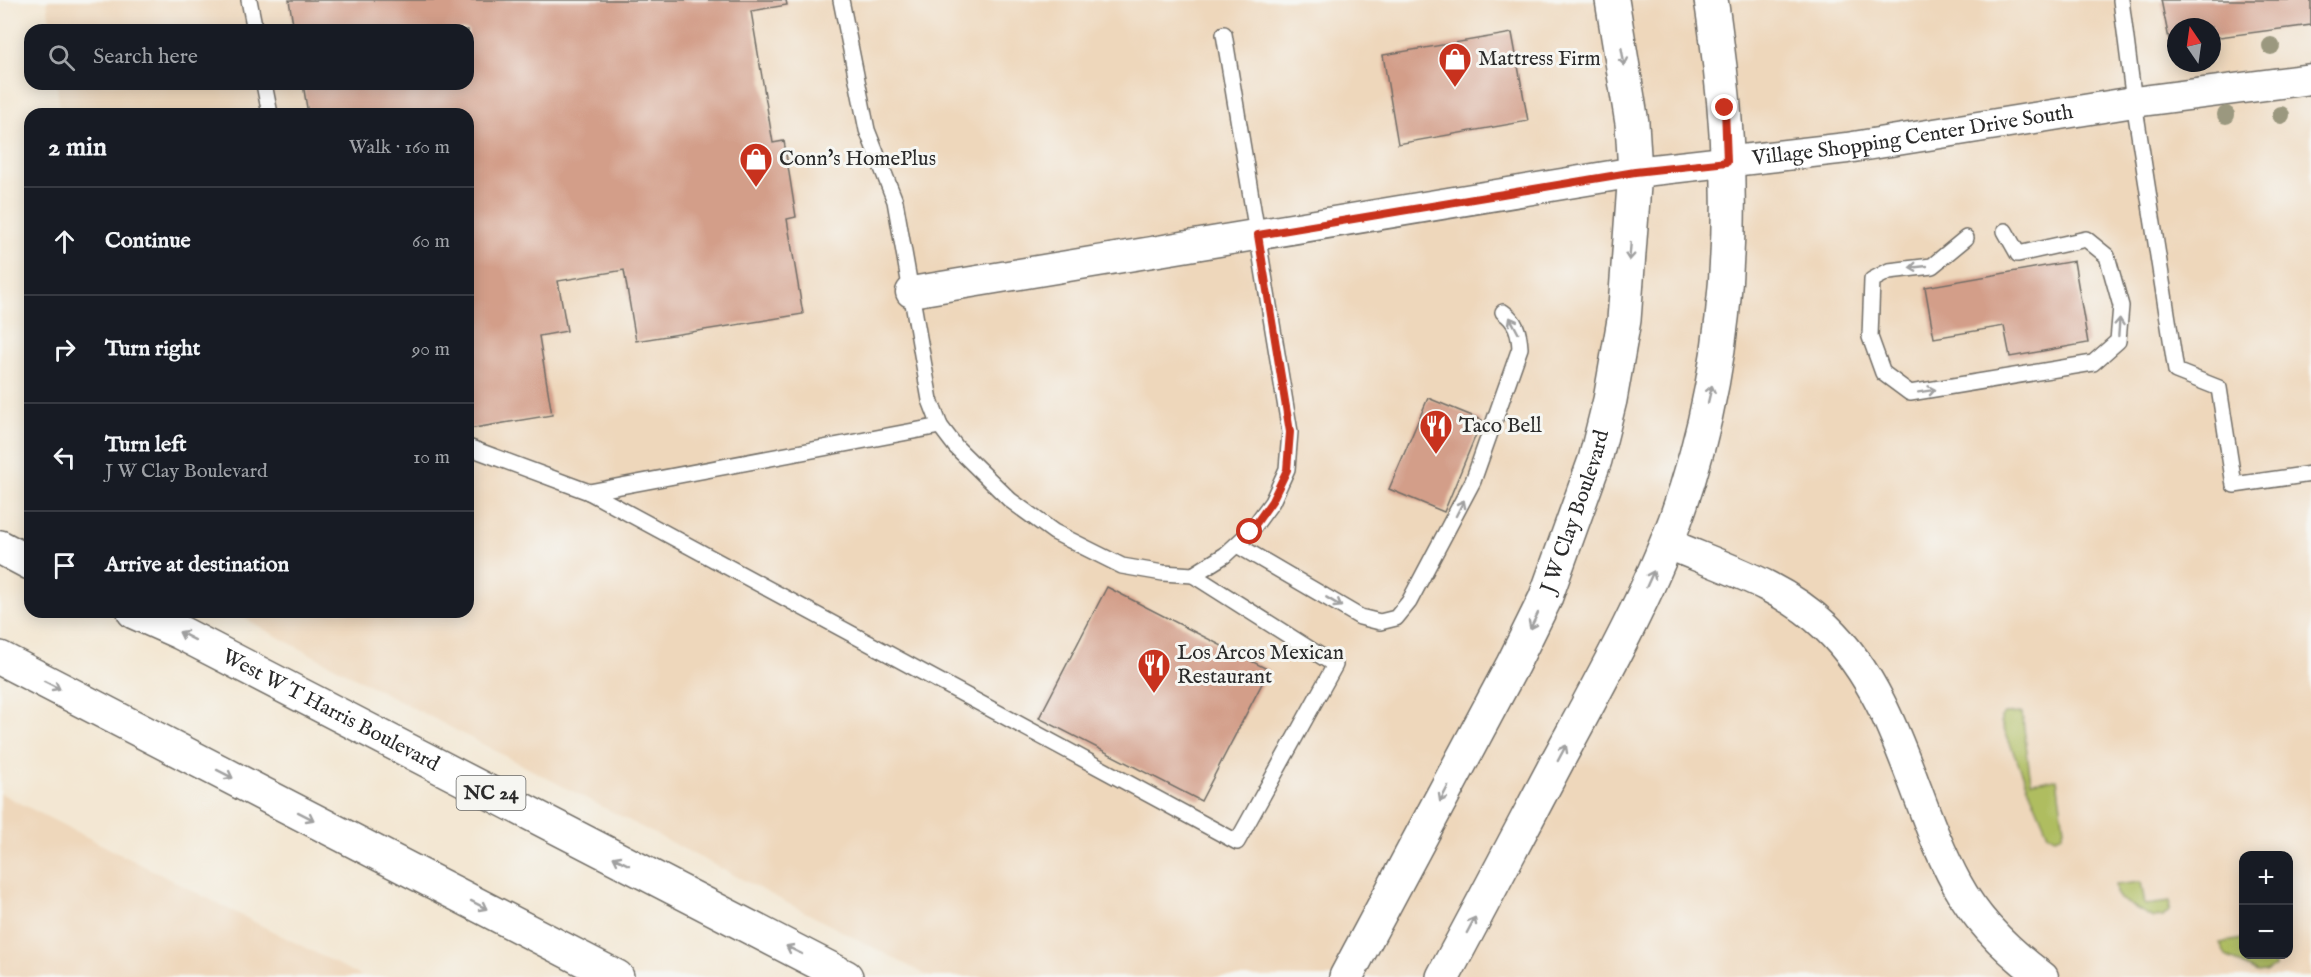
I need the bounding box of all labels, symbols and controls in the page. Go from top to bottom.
north arrow [2167,18,2221,72]
search box [24,24,474,90]
icon: search [45,41,78,74]
shop icon: Mattress Firm [1437,41,1473,88]
text: Search here [93,43,198,71]
place label: Mattress Firm [1478,46,1601,73]
one-way arrow [1617,47,1628,67]
route end [1711,94,1737,120]
street label: Village Shopping Center Drive South [1750,98,2075,172]
text: 2 min [48,131,107,164]
text: Walk · 160 m [349,135,450,160]
shop icon: Conn's HomePlus [738,141,774,188]
place label: Conn's HomePlus [779,146,936,173]
icon: ahead [48,225,81,258]
text: Continue [105,227,191,255]
text: 60 m [412,229,450,254]
one-way arrow [1624,241,1635,261]
one-way arrow [1908,262,1928,273]
one-way arrow [1508,317,1520,334]
one-way arrow [2114,318,2125,338]
icon: right [48,333,81,366]
text: Turn right [105,335,200,363]
text: 90 m [412,337,450,362]
one-way arrow [1704,385,1716,404]
one-way arrow [1917,385,1936,396]
restaurant icon: Taco Bell [1418,408,1454,455]
place label: Taco Bell [1459,413,1542,440]
street label: J W Clay Boulevard [1534,426,1616,599]
text: Turn left [105,431,187,459]
icon: left [48,441,81,474]
text: 10 m [413,445,450,470]
text: J W Clay Boulevard [105,459,268,484]
one-way arrow [1454,499,1466,517]
route start [1236,518,1262,544]
icon: arrive [48,549,81,582]
text: Arrive at destination [105,551,289,579]
one-way arrow [1645,571,1657,589]
one-way arrow [1325,596,1342,608]
one-way arrow [1528,611,1540,629]
one-way arrow [178,630,196,641]
place label: Los Arcos Mexican Restaurant [1177,640,1344,691]
street label: West W T Harris Boulevard [217,643,445,778]
restaurant icon: Los Arcos Mexican Restaurant [1136,647,1172,694]
one-way arrow [43,679,60,691]
one-way arrow [1556,745,1568,762]
one-way arrow [216,769,234,781]
road number: NC 24 [456,776,526,810]
one-way arrow [1438,784,1449,802]
one-way arrow [296,811,314,822]
map controls [2239,851,2293,959]
button: + [2239,851,2293,905]
one-way arrow [613,855,630,867]
one-way arrow [470,900,488,912]
button: − [2239,905,2293,959]
one-way arrow [1466,917,1477,935]
one-way arrow [786,944,804,955]

